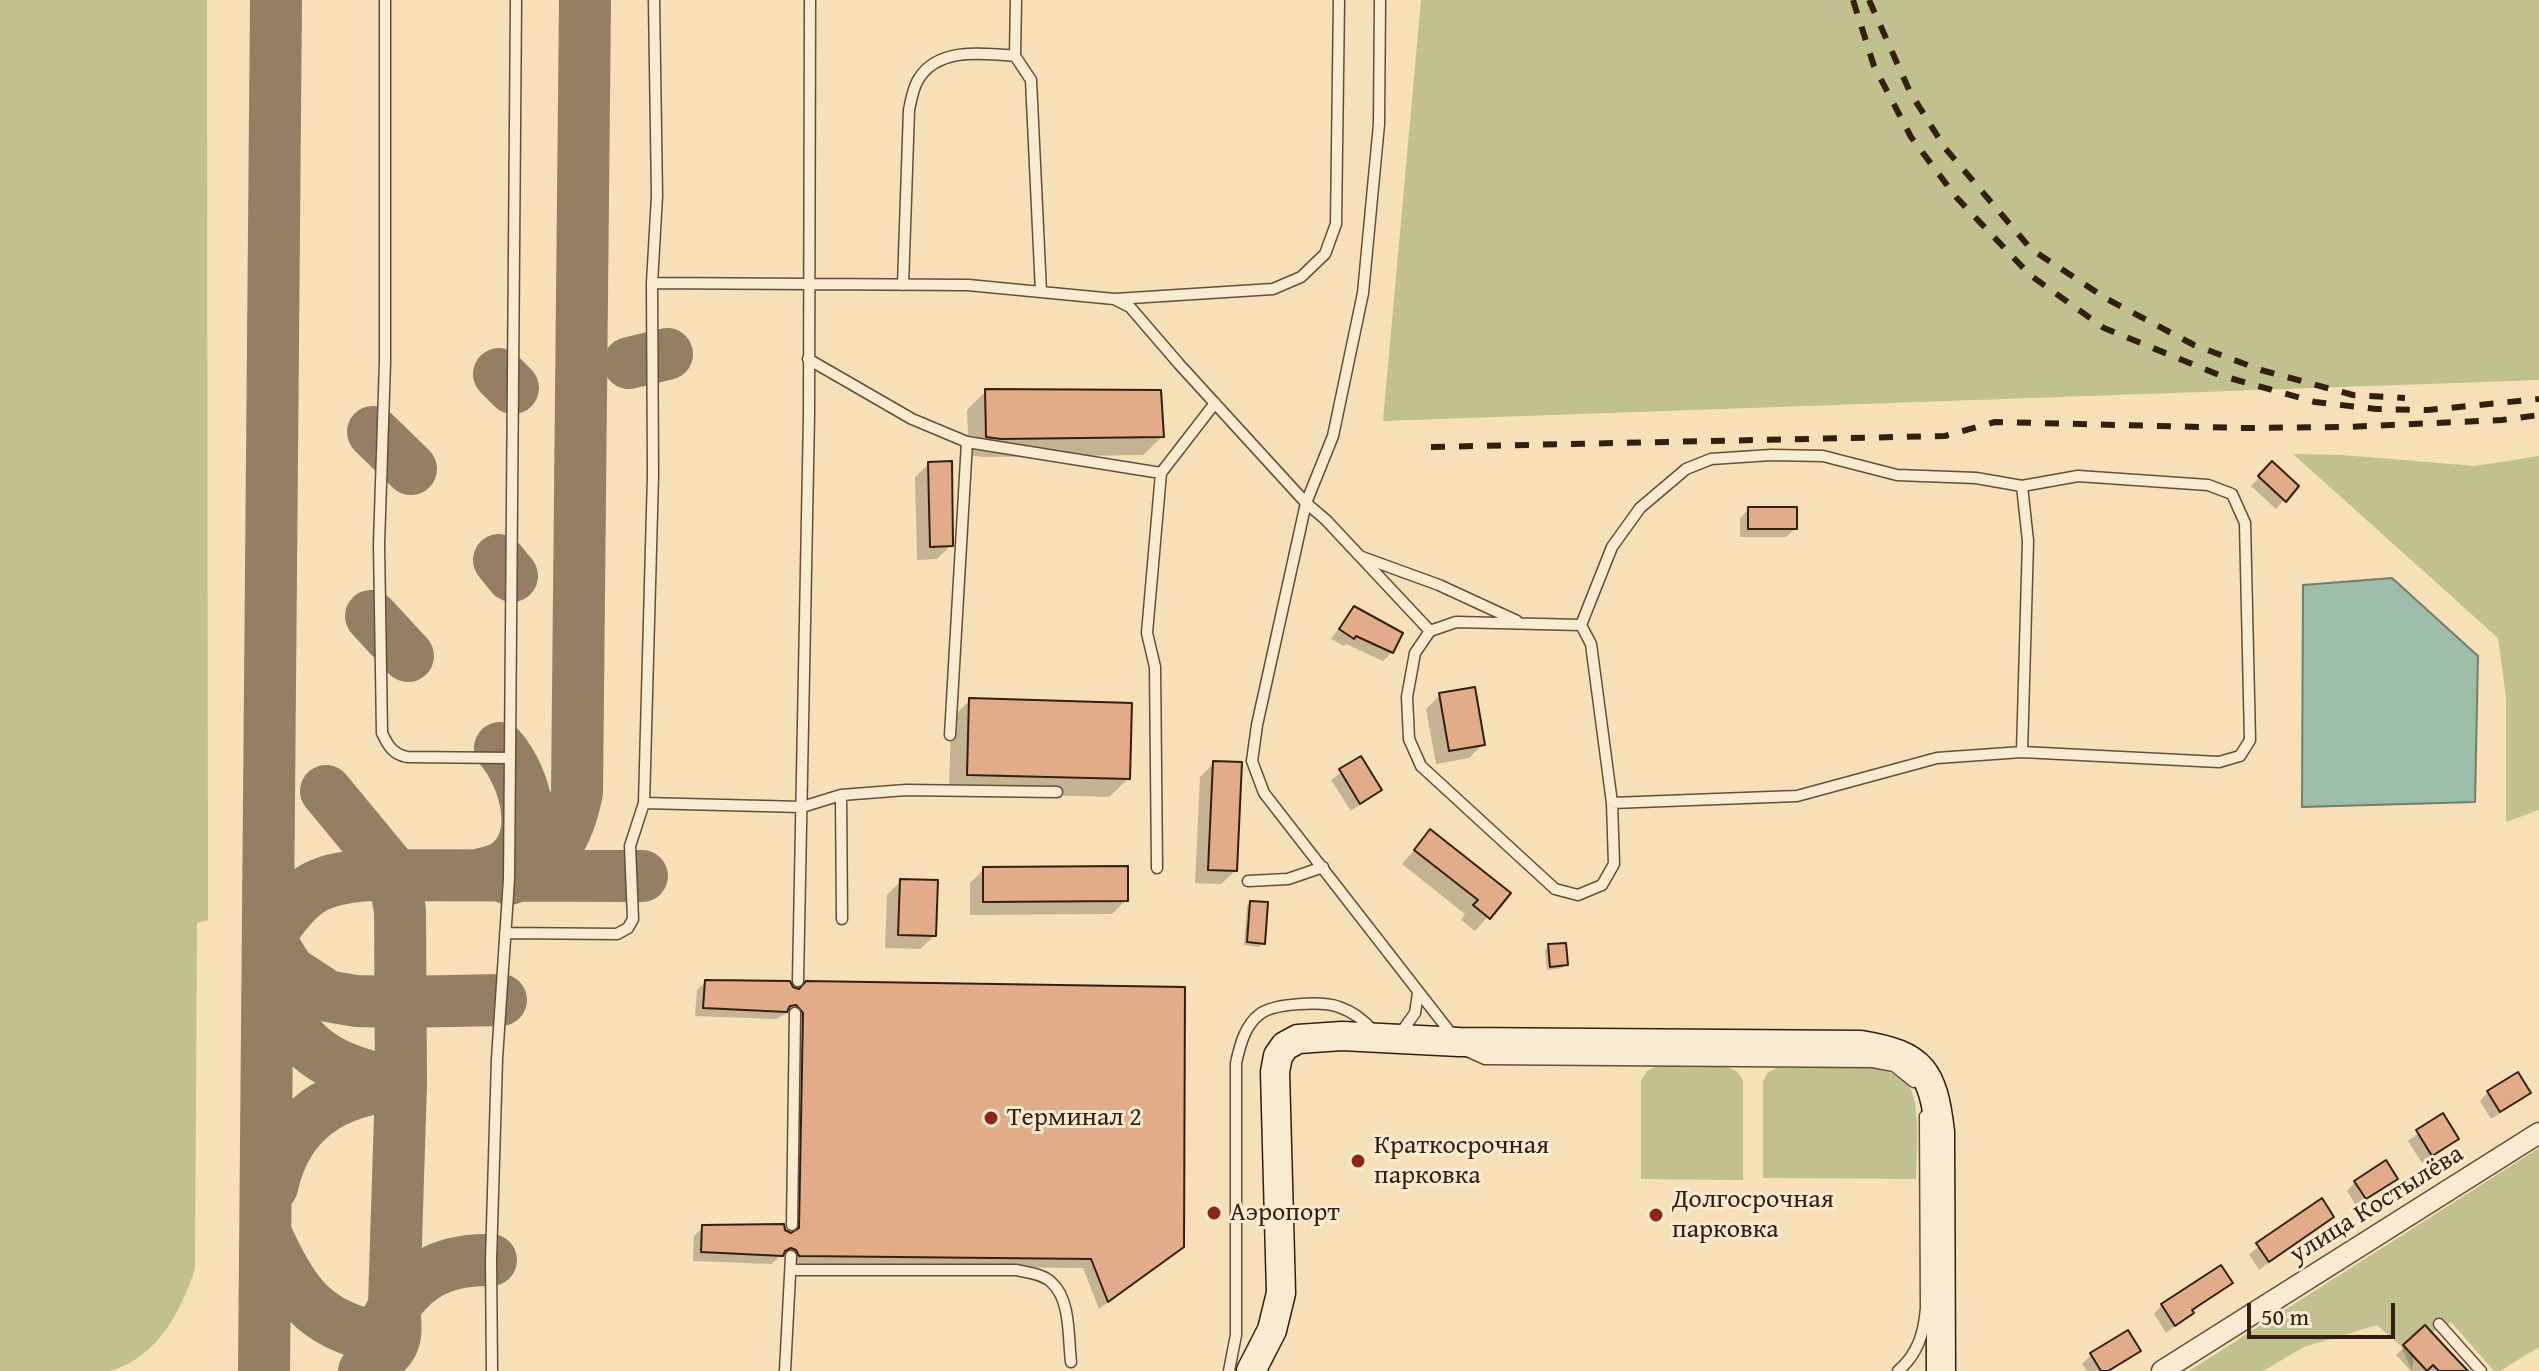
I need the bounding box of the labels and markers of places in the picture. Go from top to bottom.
place label: Терминал 2 [1007,1102,1142,1134]
marker: Терминал 2 [982,1109,1000,1127]
place label: Краткосрочная парковка [1374,1130,1549,1192]
marker: Краткосрочная парковка [1349,1152,1367,1170]
place label: Долгосрочная парковка [1672,1184,1834,1246]
place label: Аэропорт [1230,1197,1340,1229]
marker: Аэропорт [1205,1204,1223,1222]
marker: Долгосрочная парковка [1647,1206,1665,1224]

